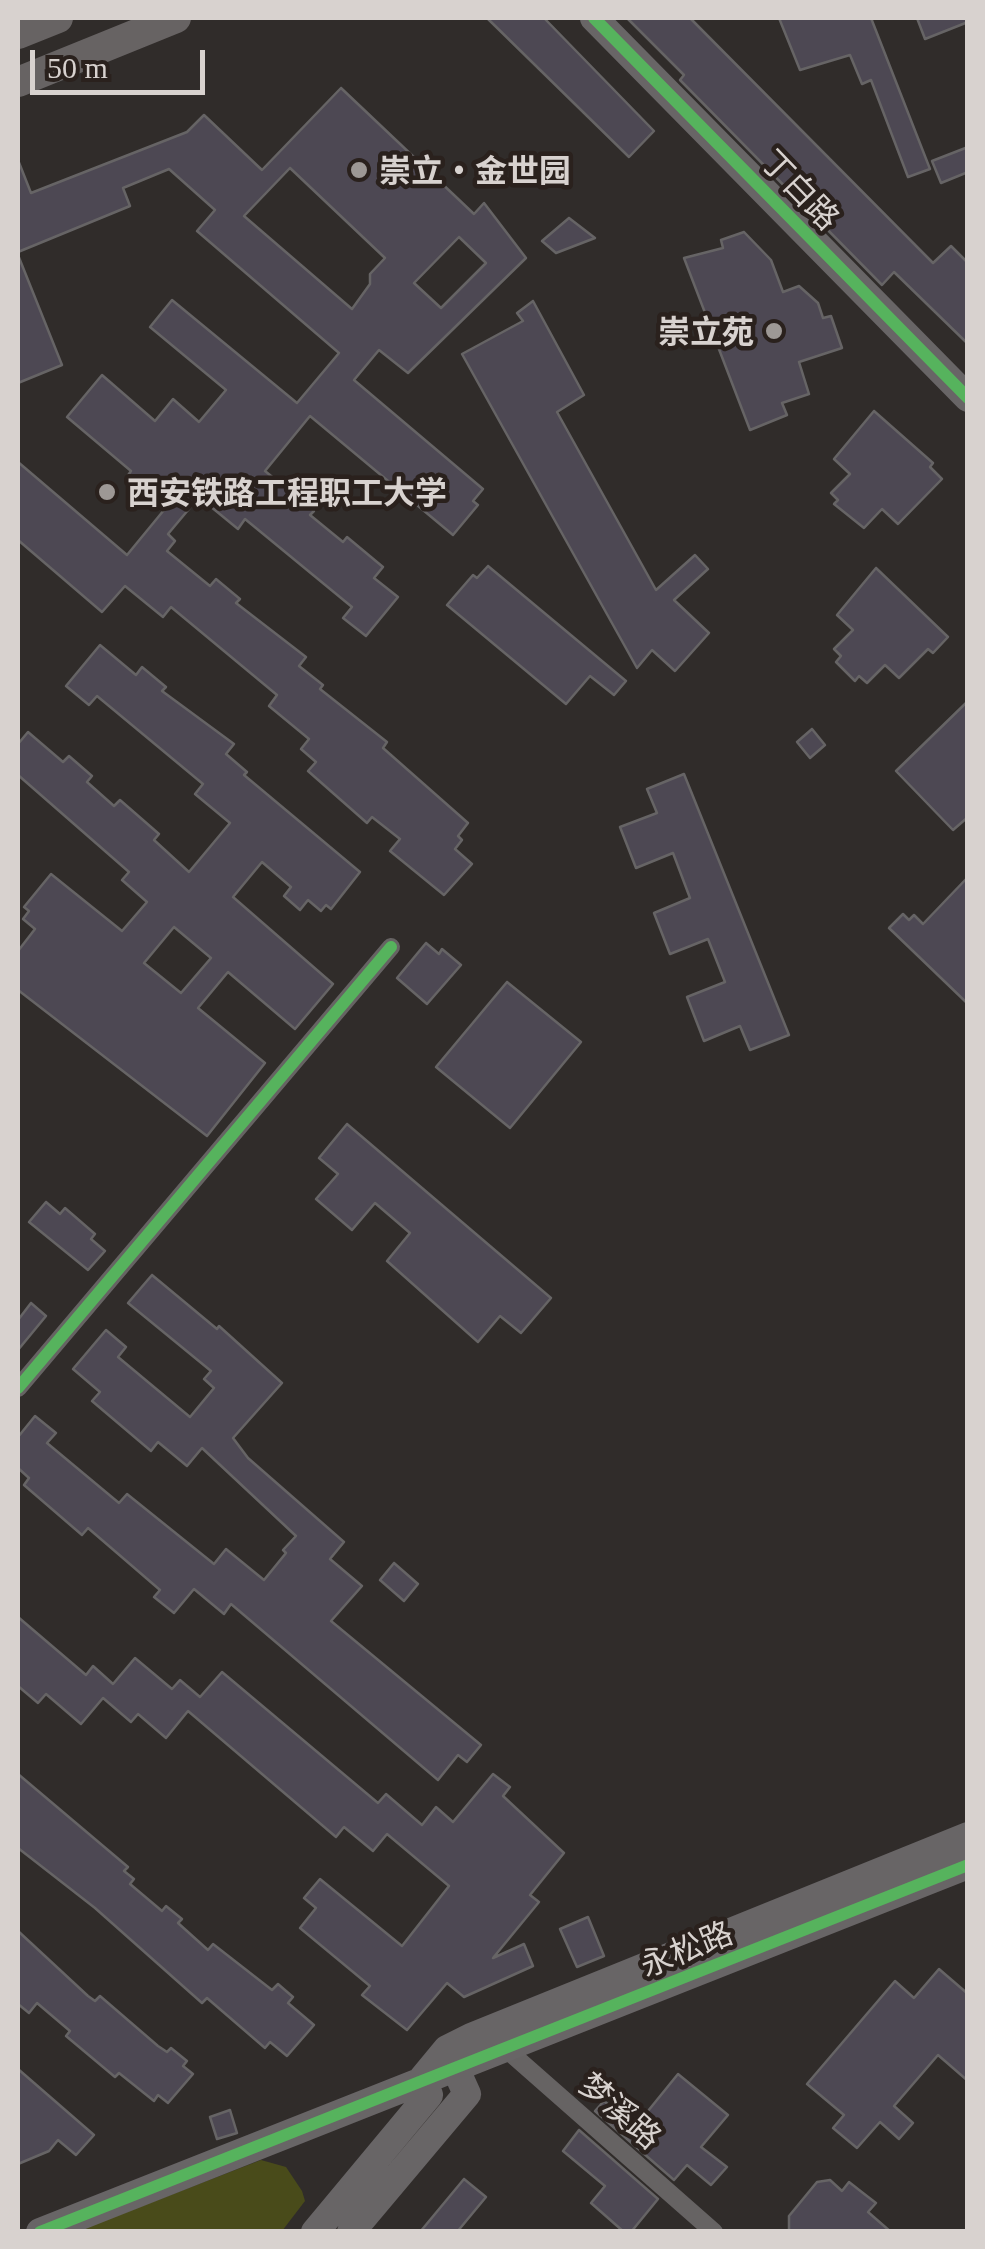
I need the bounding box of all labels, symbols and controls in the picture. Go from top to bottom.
scale bar [35,30,210,92]
text: 50 m [47,51,108,84]
street label: 丁白路 [754,141,848,237]
place label: 崇立·金世园 [379,151,571,189]
marker: 崇立·金世园 [348,159,370,181]
place label: 崇立苑 [658,312,754,350]
marker: 崇立苑 [763,320,785,342]
place label: 西安铁路工程职工大学 [127,473,447,511]
marker: 西安铁路工程职工大学 [96,481,118,503]
street label: 永松路 [634,1912,738,1984]
street label: 梦溪路 [572,2064,670,2156]

